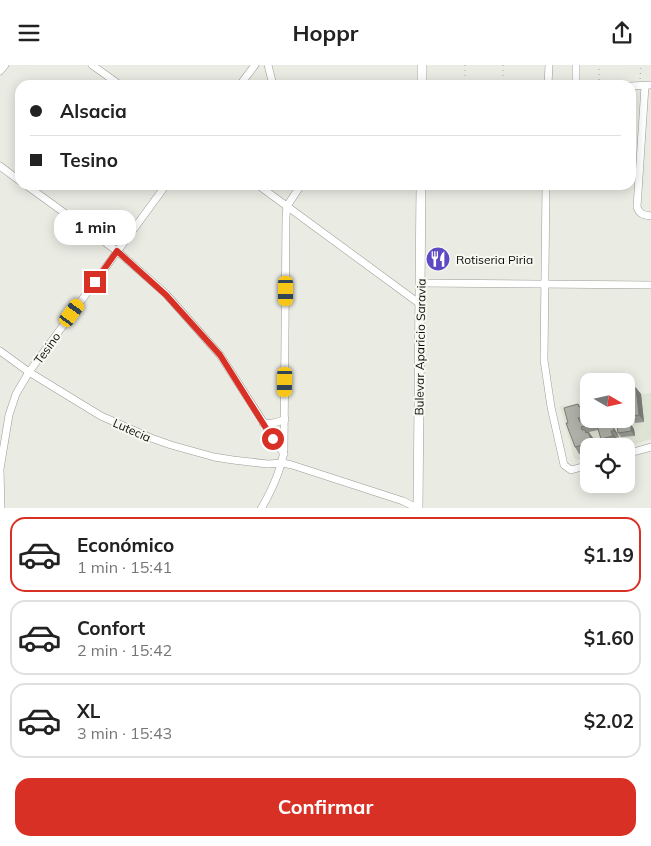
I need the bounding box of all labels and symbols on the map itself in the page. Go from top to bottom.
callout: 1 min [54,209,136,245]
restaurant icon: Rotiseria Piria [425,246,451,272]
place label: Rotiseria Piria [456,252,533,267]
route end [84,271,106,293]
car [278,276,293,306]
street label: Bulevar Aparicio Saravia [411,278,429,416]
car [57,296,86,330]
street label: Tesino [30,329,64,367]
car [277,367,292,397]
north arrow [580,373,635,427]
street label: Lutecia [111,415,153,445]
route start [262,428,284,450]

